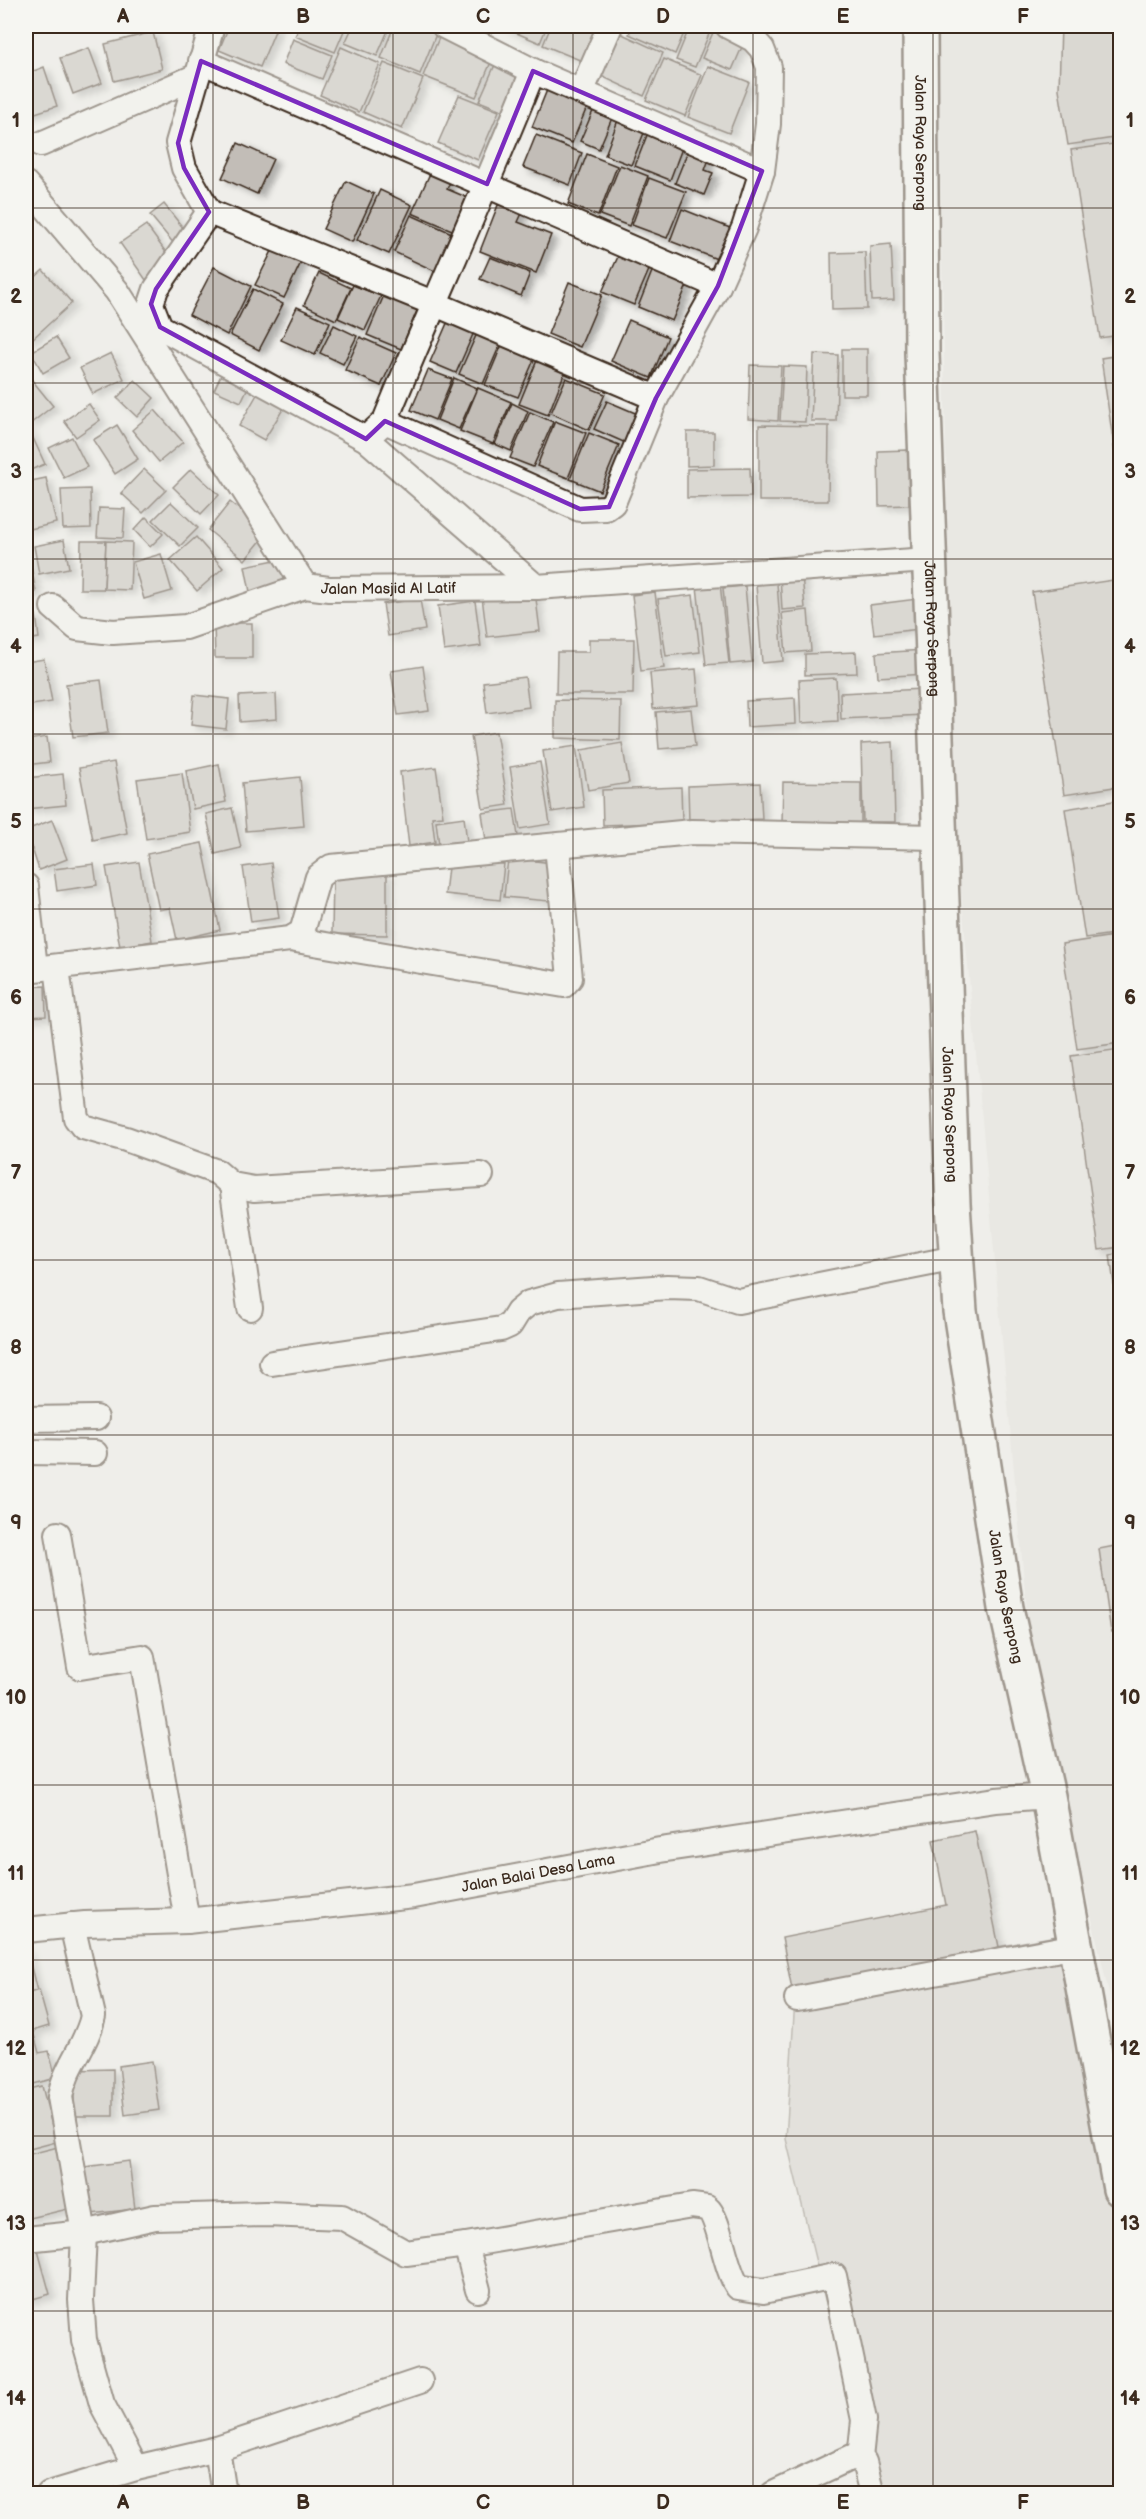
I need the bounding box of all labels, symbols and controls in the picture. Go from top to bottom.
text: A [116,5,130,29]
text: B [296,5,310,29]
text: C [476,5,490,29]
text: D [656,5,670,29]
text: E [837,5,850,29]
text: F [1017,5,1029,29]
street label: Jalan Raya Serpong [911,75,931,211]
text: 1 [12,109,20,133]
text: 1 [1126,109,1134,133]
text: 2 [10,285,22,309]
text: 2 [1124,285,1136,309]
text: 3 [10,460,22,484]
text: 3 [1124,460,1136,484]
street label: Jalan Raya Serpong [920,561,944,697]
street label: Jalan Masjid Al Latif [320,578,456,599]
text: 4 [10,635,22,659]
text: 4 [1124,635,1136,659]
text: 5 [10,810,22,834]
text: 5 [1124,810,1136,834]
text: 6 [10,986,22,1010]
text: 6 [1124,986,1136,1010]
street label: Jalan Raya Serpong [938,1046,962,1183]
text: 7 [10,1161,22,1185]
text: 7 [1124,1161,1136,1185]
text: 8 [10,1336,22,1360]
text: 8 [1124,1336,1136,1360]
text: 9 [10,1511,22,1535]
text: 9 [1124,1511,1136,1535]
street label: Jalan Raya Serpong [984,1528,1028,1665]
text: 10 [6,1686,26,1710]
text: 10 [1120,1686,1140,1710]
street label: Jalan Balai Desa Lama [460,1849,616,1896]
text: 11 [8,1862,24,1886]
text: 11 [1122,1862,1138,1886]
text: 12 [6,2037,26,2061]
text: 12 [1120,2037,1140,2061]
text: 13 [6,2212,26,2236]
text: 13 [1120,2212,1140,2236]
text: 14 [6,2387,26,2411]
text: 14 [1120,2387,1140,2411]
text: A [116,2491,130,2515]
text: B [296,2491,310,2515]
text: C [476,2491,490,2515]
text: D [656,2491,670,2515]
text: E [837,2491,850,2515]
text: F [1017,2491,1029,2515]

